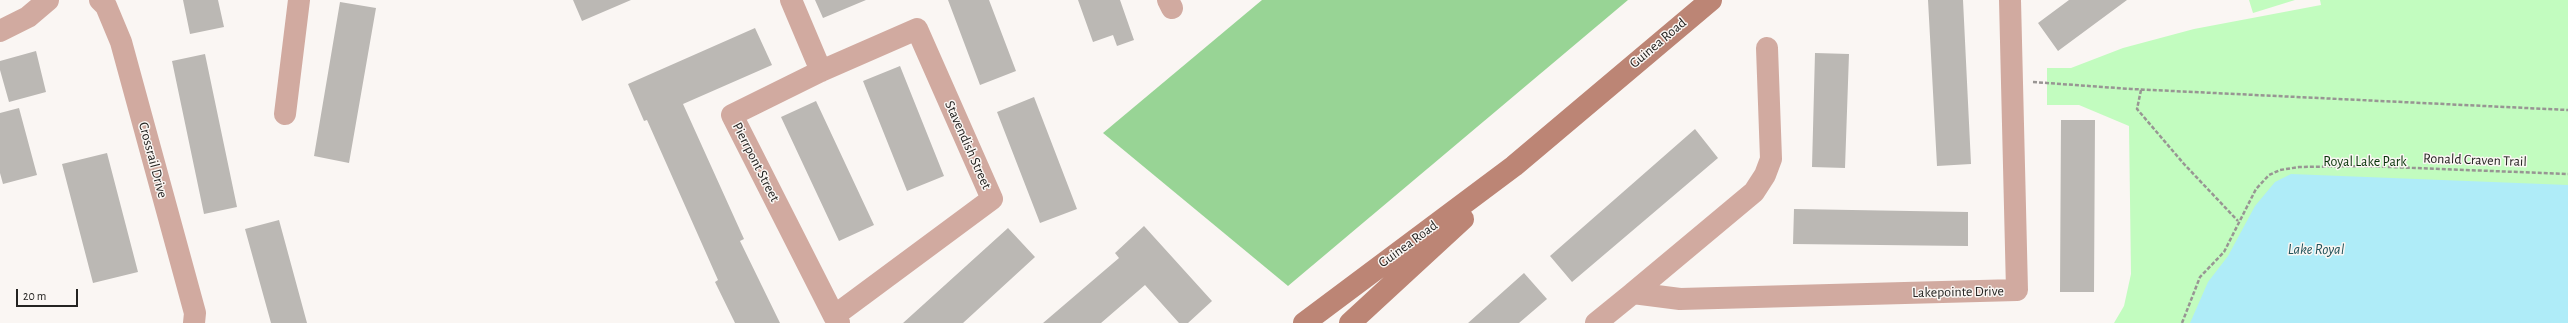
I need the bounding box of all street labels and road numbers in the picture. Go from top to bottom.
street label: Guinea Road [1626,14,1690,72]
street label: Stavendish Street [941,98,995,192]
street label: Pierrpont Street [729,119,783,205]
street label: Crossrail Drive [135,120,171,200]
street label: Ronald Craven Trail [2423,150,2527,170]
street label: Guinea Road [1375,217,1441,271]
street label: Lakepointe Drive [1912,283,2004,301]

